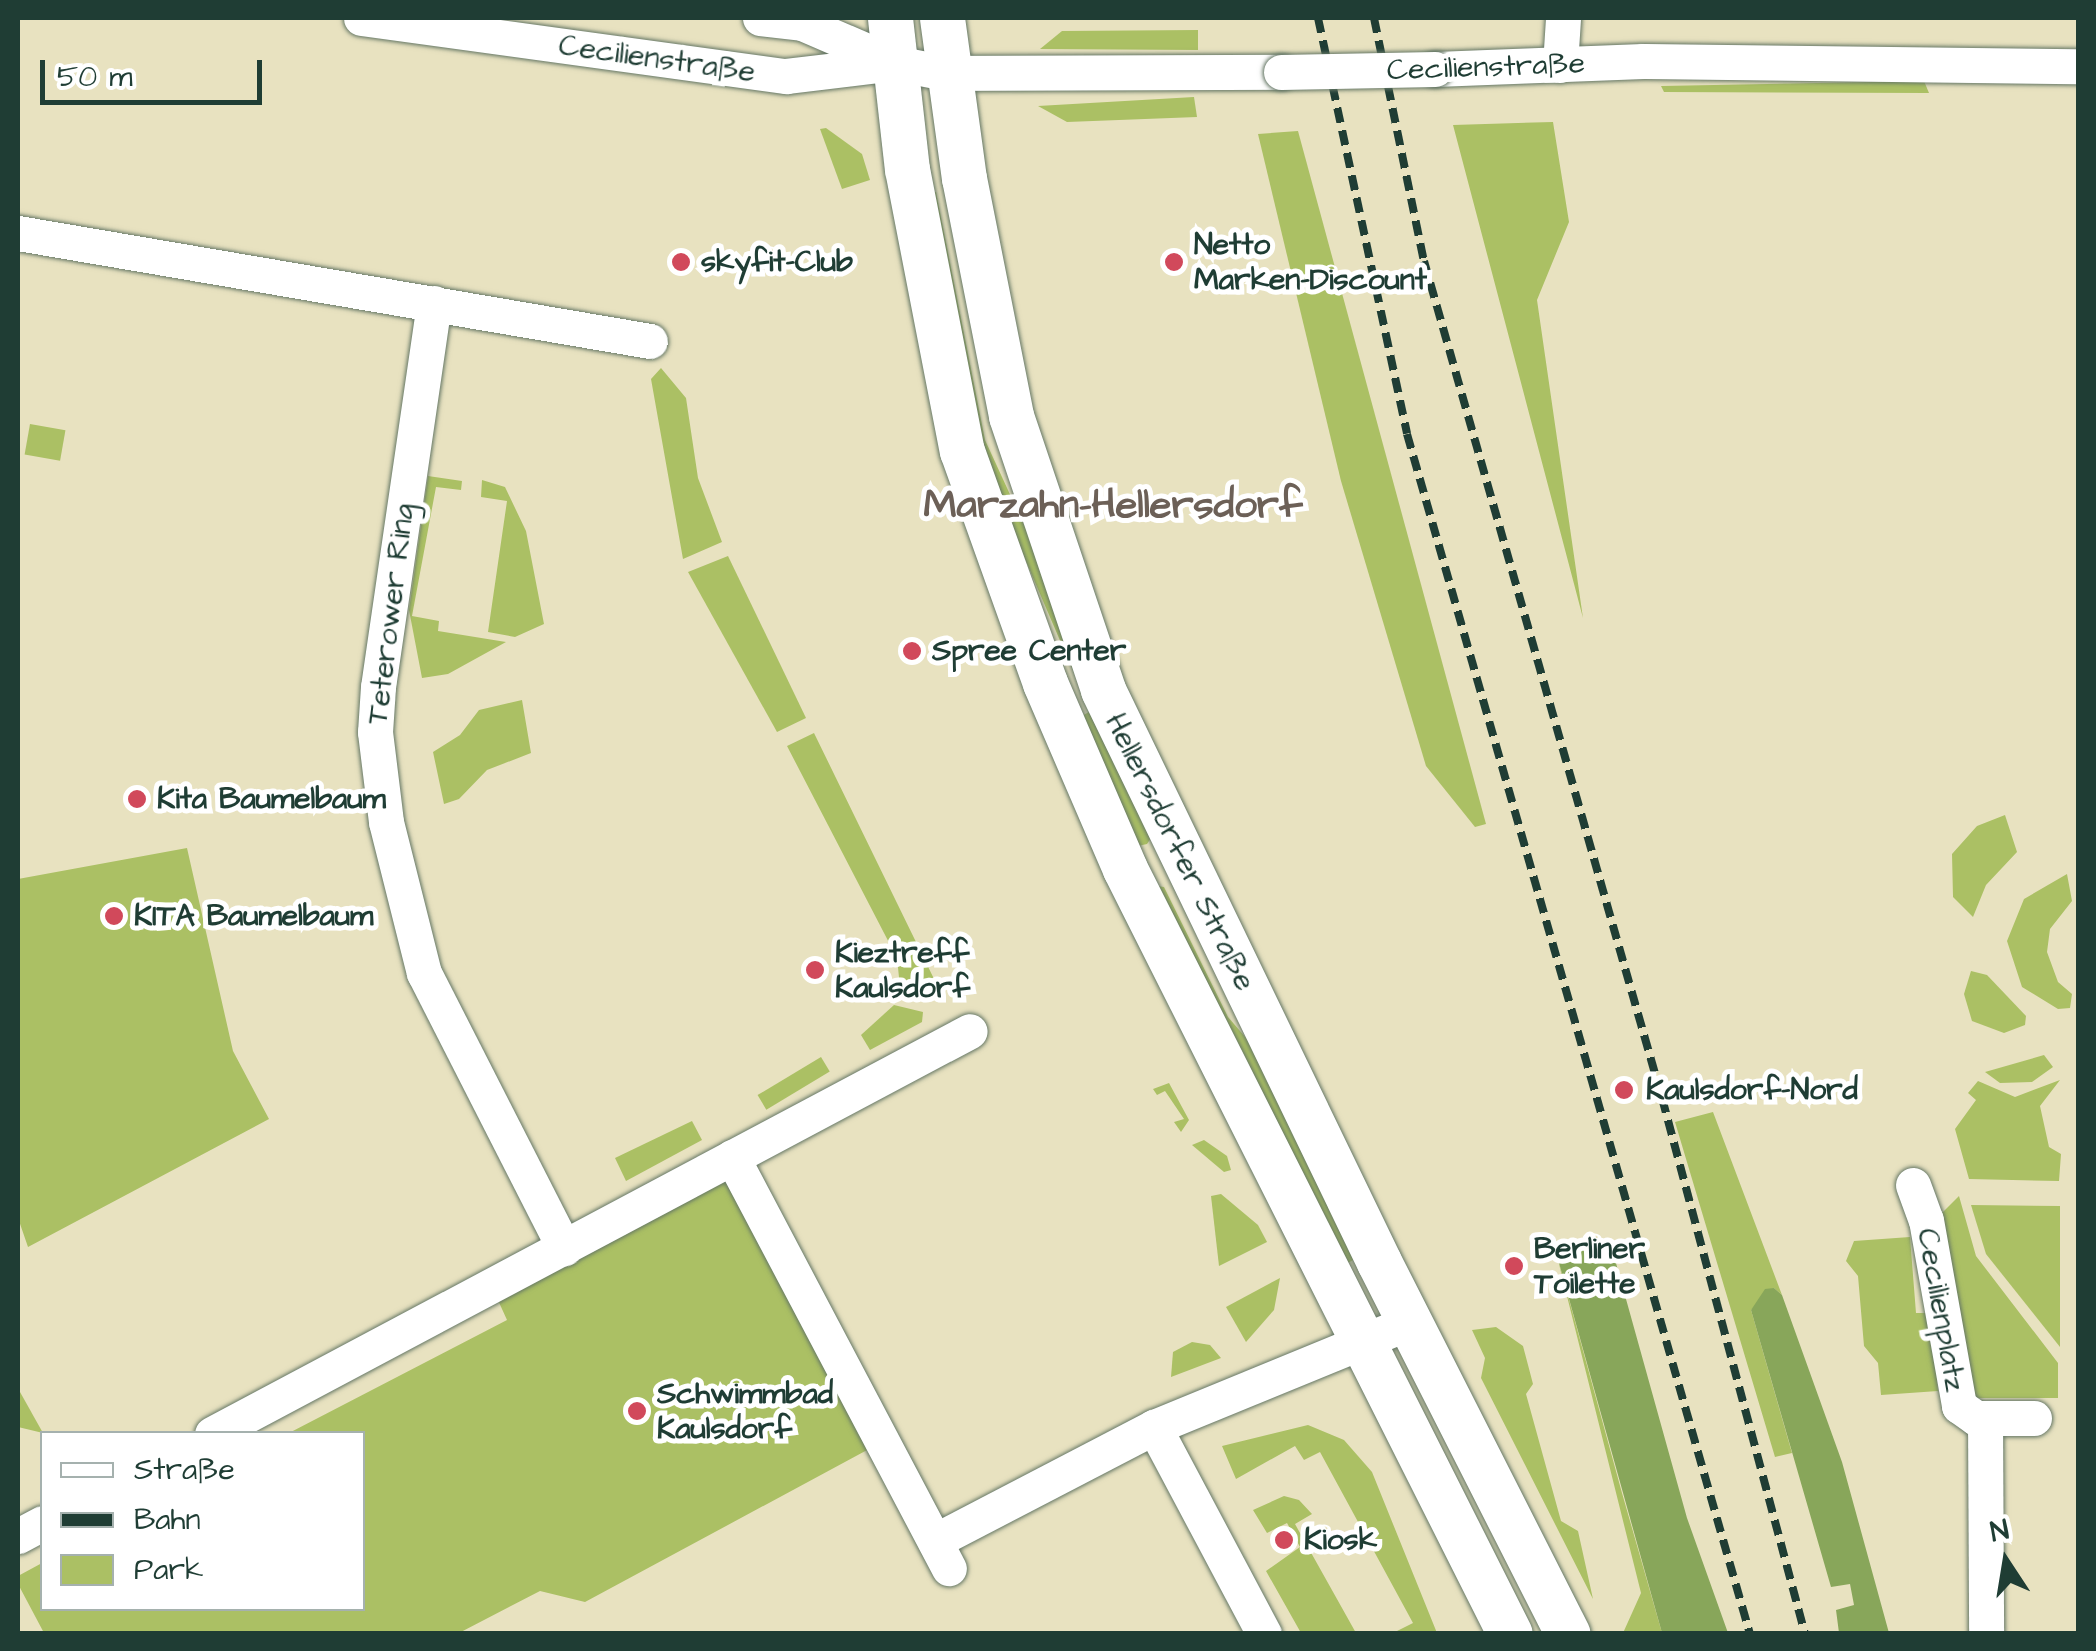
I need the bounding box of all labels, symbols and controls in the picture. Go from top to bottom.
street label: Cecilienstraße [556,27,758,91]
scale bar [45,40,268,102]
street label: Cecilienstraße [1386,46,1586,88]
text: 50 m [57,56,133,98]
place label: Netto Marken-Discount [1194,227,1427,298]
place label: skyfit-Club [701,244,853,280]
marker: skyfit-Club [670,251,692,273]
marker: Netto Marken-Discount [1163,251,1185,273]
district label: Marzahn-Hellersdorf [924,482,1302,530]
street label: Teterower Ring [360,502,422,726]
place label: Spree Center [932,633,1126,669]
marker: Spree Center [901,640,923,662]
street label: Hellersdorfer Straße [1097,708,1263,996]
place label: Kita Baumelbaum [157,781,386,817]
marker: Kita Baumelbaum [126,788,148,810]
place label: KITA Baumelbaum [134,898,373,934]
marker: KITA Baumelbaum [103,905,125,927]
place label: Kieztreff Kaulsdorf [835,935,970,1006]
marker: Kieztreff Kaulsdorf [804,959,826,981]
place label: Kaulsdorf-Nord [1646,1072,1858,1108]
marker: Kaulsdorf-Nord [1611,1077,1637,1103]
street label: Cecilienplatz [1909,1226,1973,1394]
place label: Berliner Toilette [1534,1231,1645,1302]
marker: Berliner Toilette [1503,1255,1525,1277]
place label: Schwimmbad Kaulsdorf [657,1376,833,1446]
marker: Schwimmbad Kaulsdorf [626,1400,648,1422]
legend [40,1431,365,1611]
text: Straße [134,1449,235,1491]
text: Bahn [134,1499,200,1541]
text: N [1987,1510,2012,1552]
north arrow [1956,1511,2056,1611]
place label: Kiosk [1304,1522,1377,1558]
marker: Kiosk [1273,1529,1295,1551]
text: Park [134,1549,203,1591]

